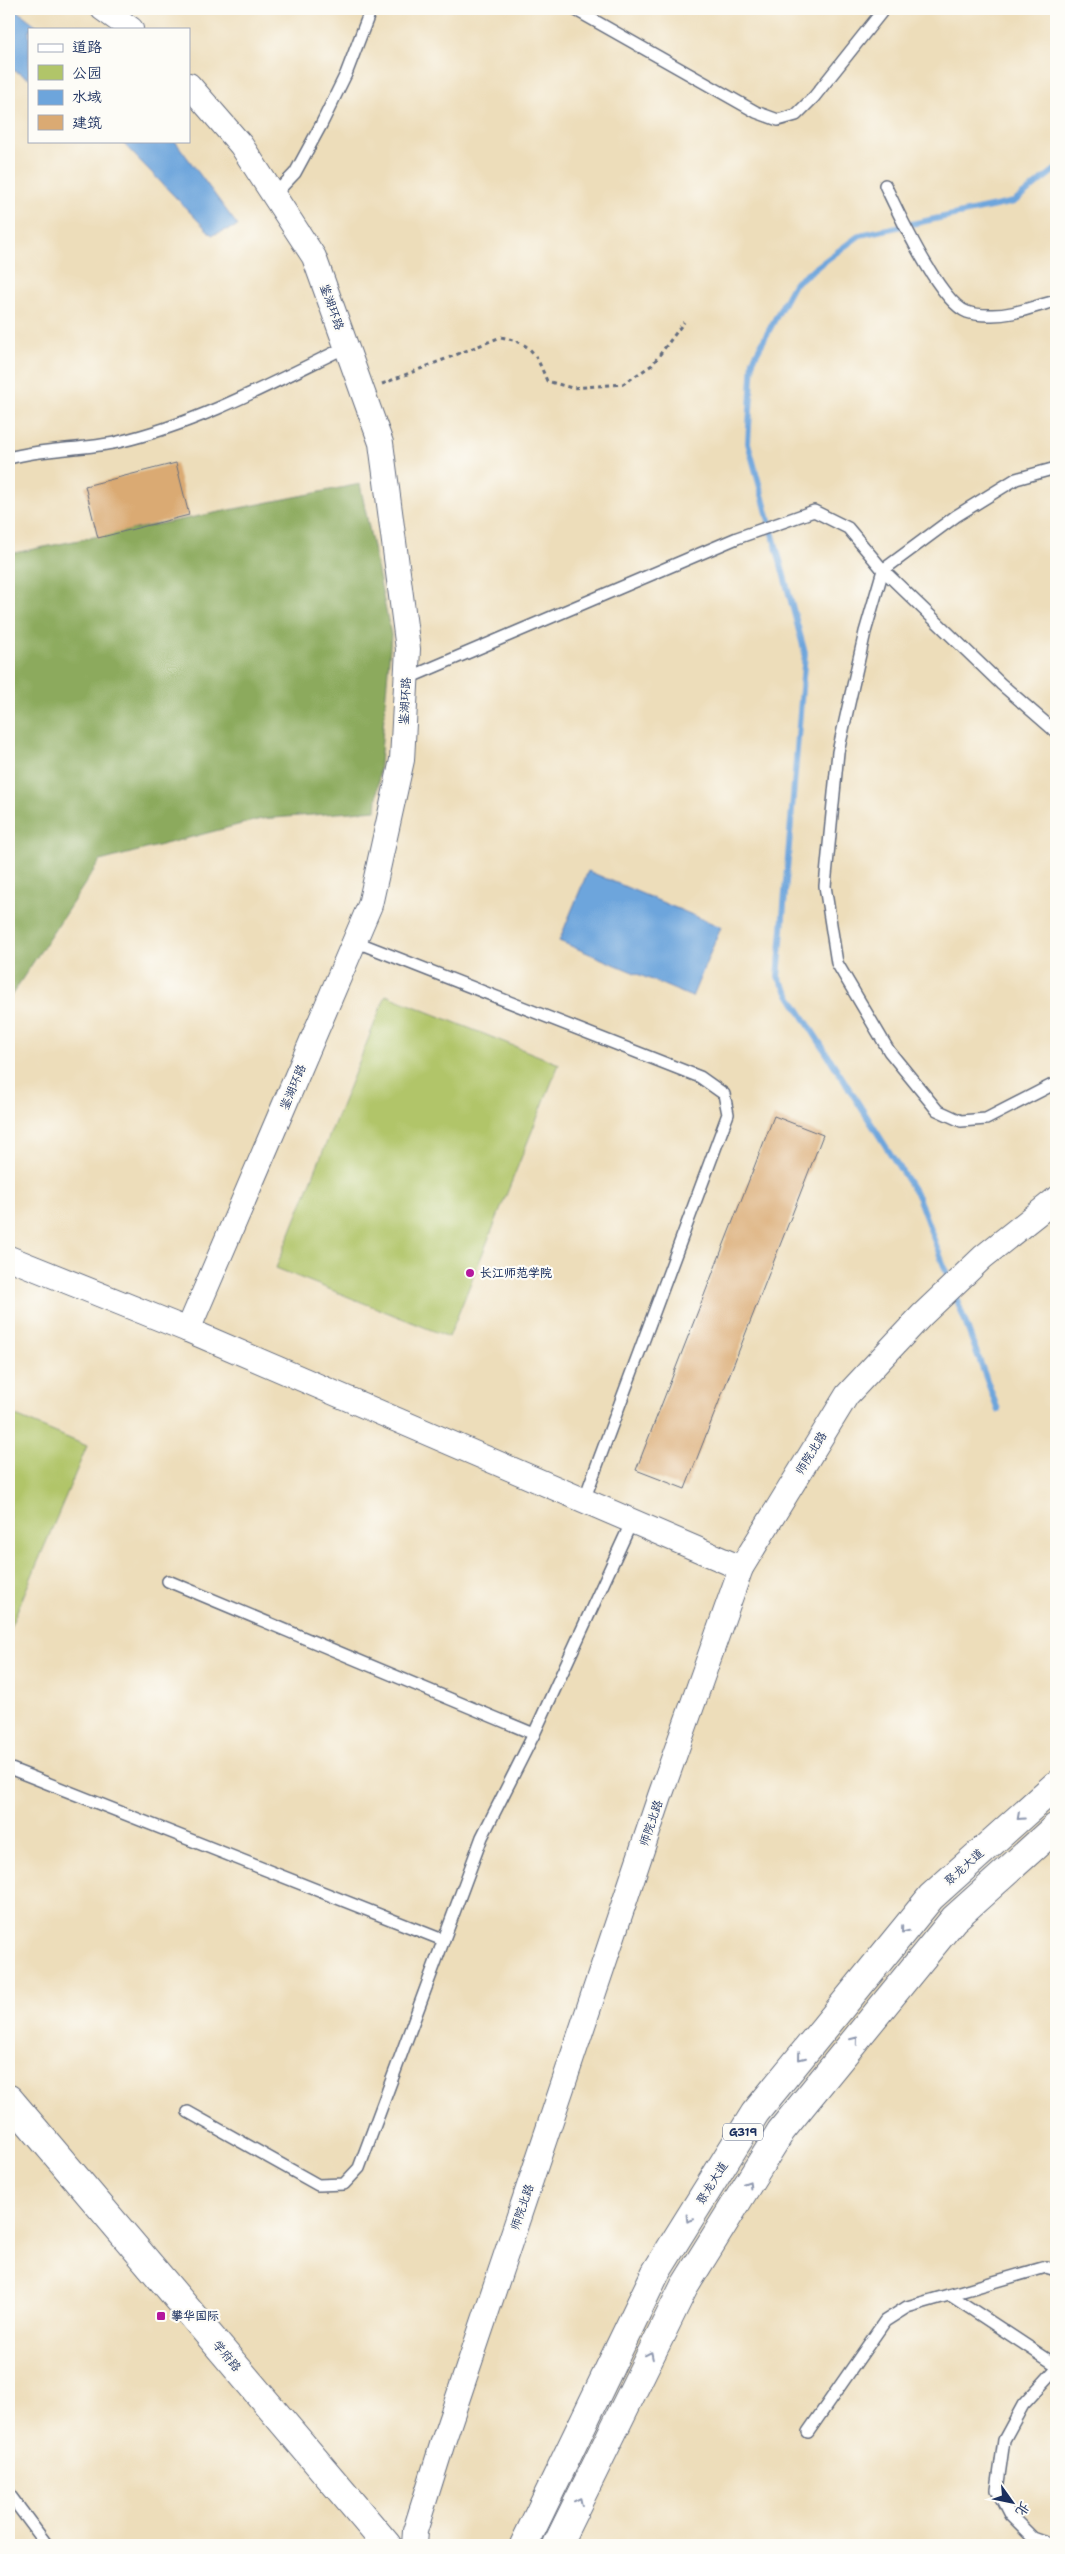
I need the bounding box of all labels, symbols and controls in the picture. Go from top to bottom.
legend [28,28,190,142]
text: 道路 [72,37,102,57]
text: 公园 [72,63,102,83]
text: 水域 [72,87,102,107]
text: 建筑 [72,113,102,133]
street label: 鉴湖环路 [316,282,348,332]
street label: 鉴湖环路 [396,677,414,725]
street label: 鉴湖环路 [276,1062,310,1112]
place label: 长江师范学院 [480,1265,552,1281]
marker: 长江师范学院 [464,1267,476,1279]
street label: 师院北路 [791,1428,831,1478]
street label: 师院北路 [636,1798,666,1848]
one-way arrow [1016,1812,1025,1821]
street label: 聚龙大道 [941,1845,987,1889]
one-way arrow [900,1925,909,1934]
one-way arrow [849,2037,857,2046]
one-way arrow [798,2051,807,2060]
road number: G319 [723,2124,763,2140]
street label: 聚龙大道 [692,2158,732,2208]
one-way arrow [741,2180,751,2189]
street label: 师院北路 [507,2182,537,2232]
one-way arrow [686,2213,696,2222]
place label: 攀华国际 [171,2308,219,2324]
marker: 攀华国际 [155,2310,167,2322]
street label: 学府路 [209,2337,245,2375]
one-way arrow [644,2352,654,2361]
north arrow [988,2476,1038,2526]
one-way arrow [573,2498,583,2507]
text: 北 [1012,2498,1034,2520]

